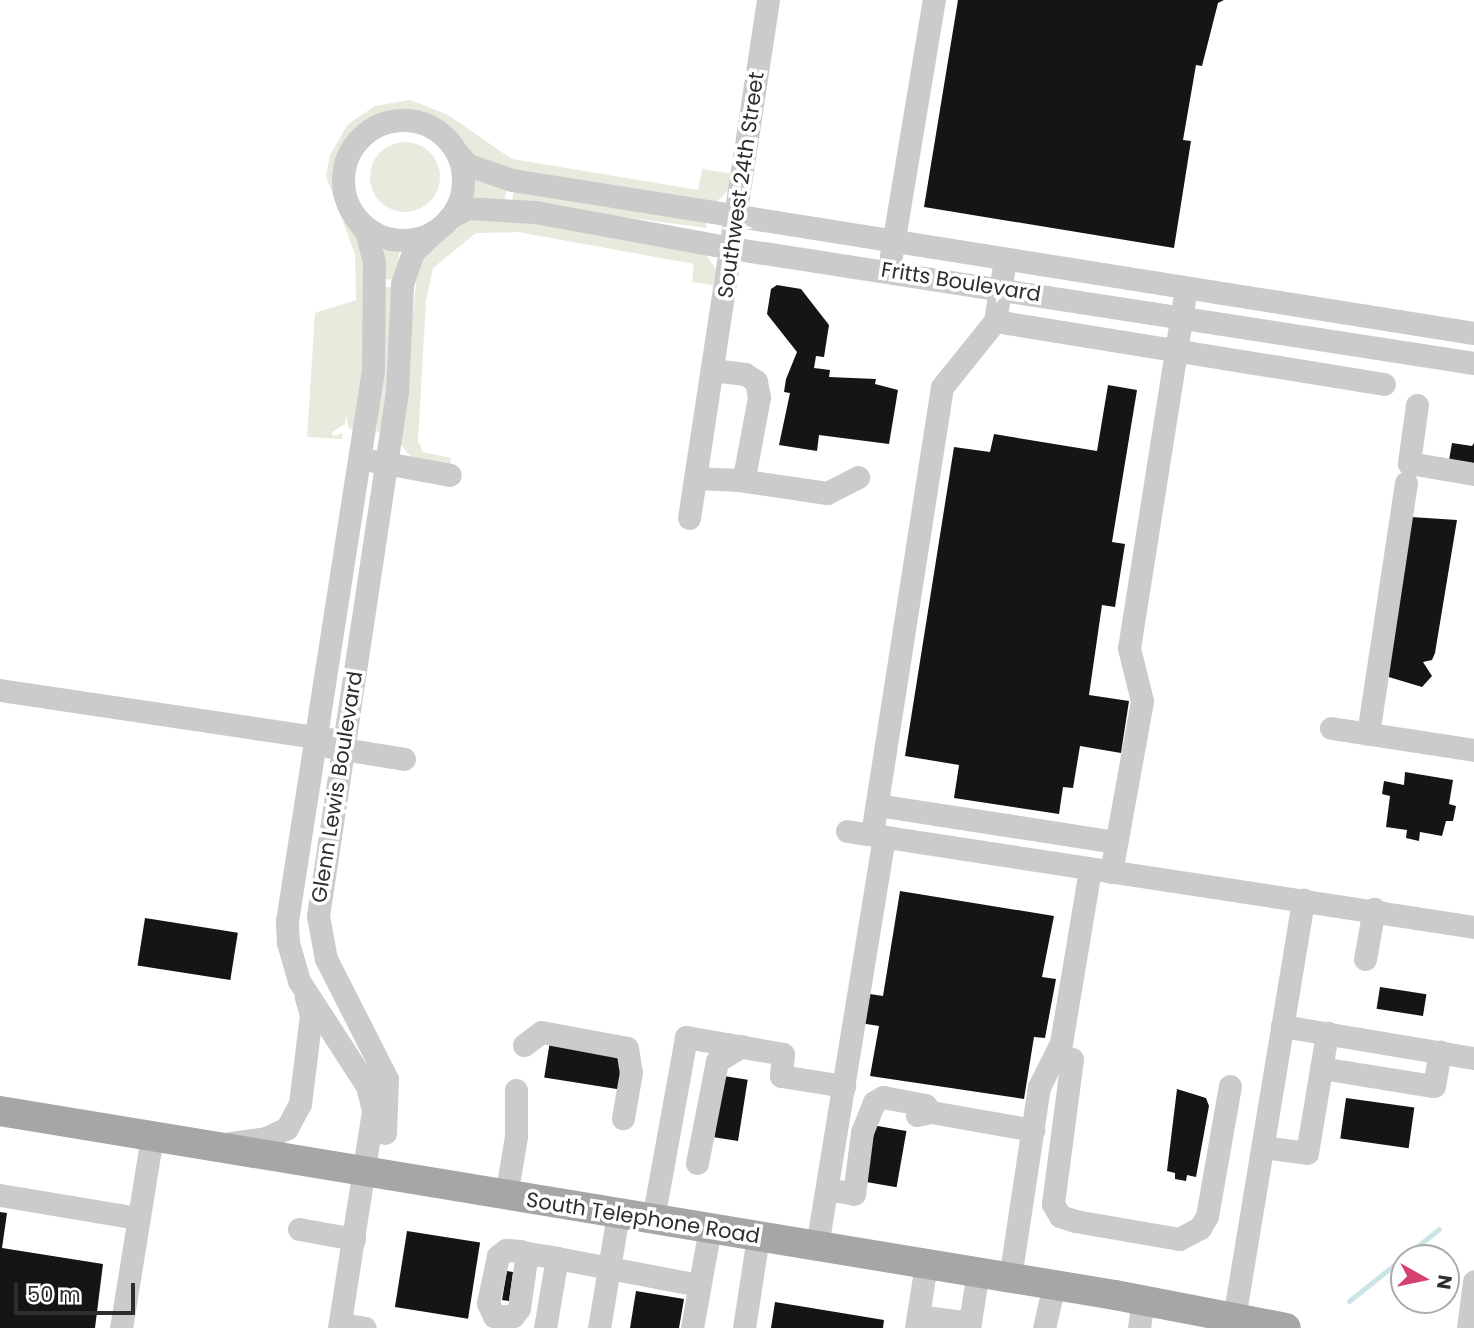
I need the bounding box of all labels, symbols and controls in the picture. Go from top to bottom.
street label: Southwest 24th Street [713,70,769,300]
street label: Fritts Boulevard [879,257,1043,307]
street label: Glenn Lewis Boulevard [306,669,368,905]
street label: South Telephone Road [524,1187,762,1249]
north arrow [1390,1244,1460,1314]
scale bar [18,1268,138,1312]
text: N [1430,1273,1459,1291]
text: 50 m [27,1280,81,1309]

